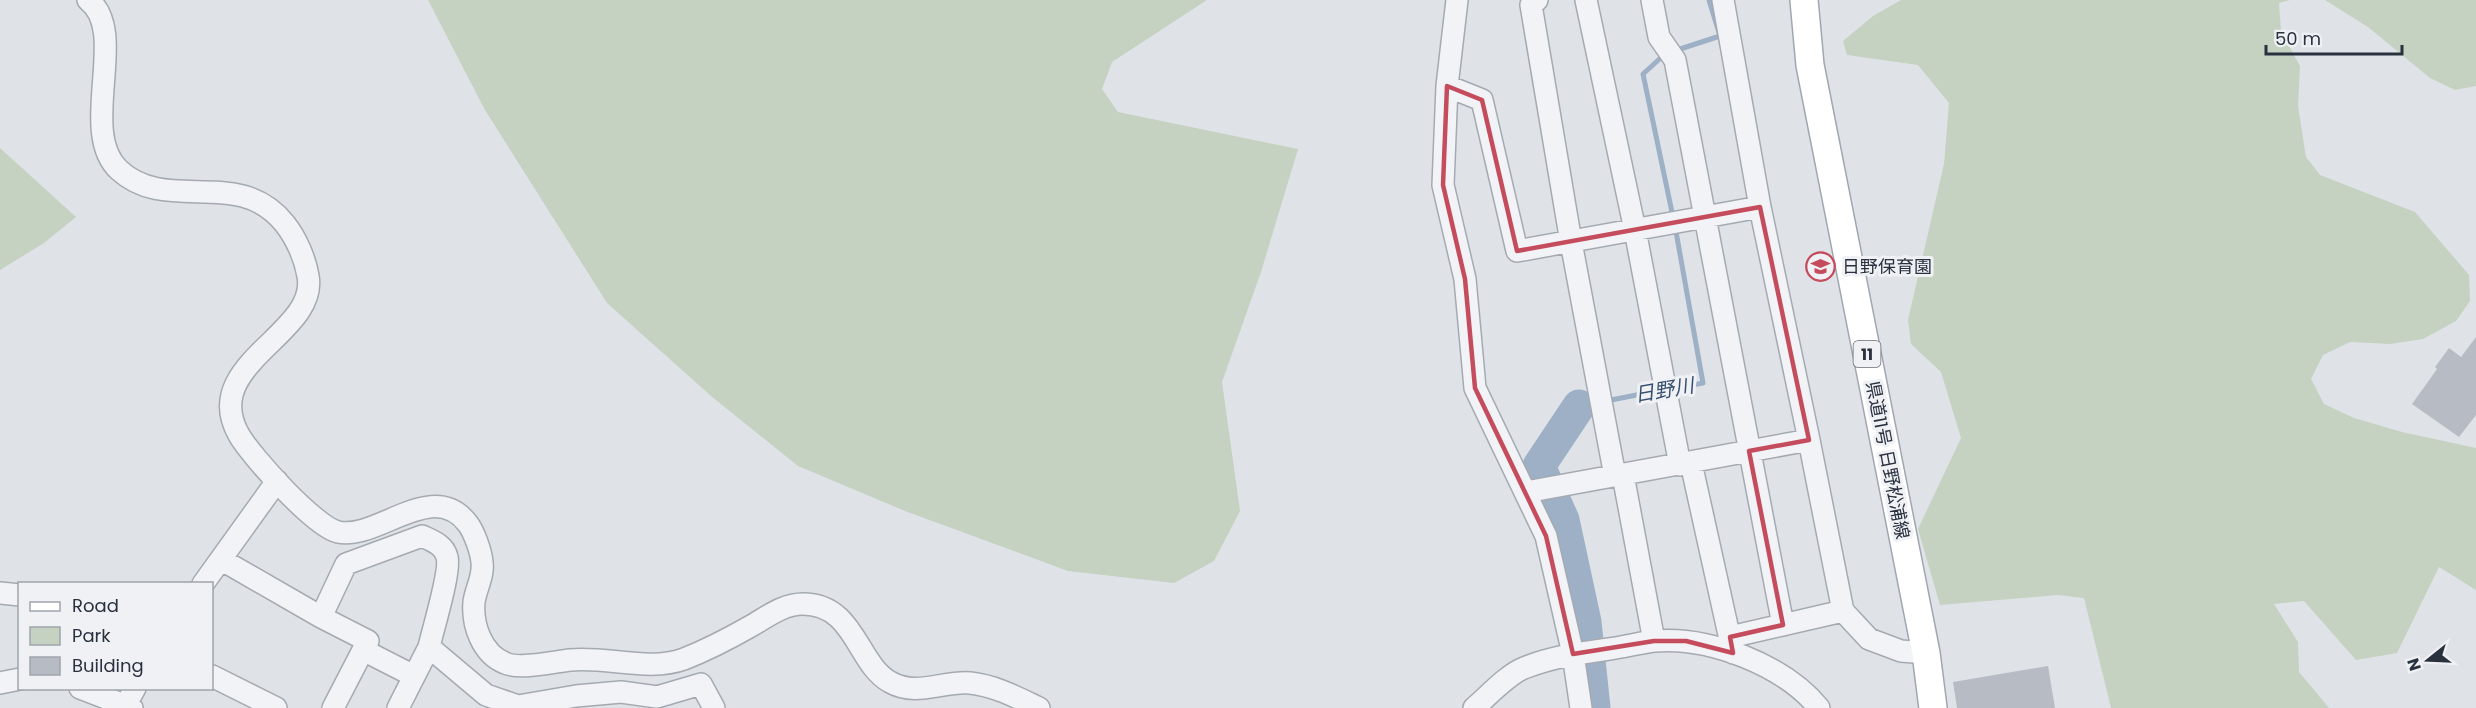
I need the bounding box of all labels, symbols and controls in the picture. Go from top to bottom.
scale bar [2266,18,2402,56]
text: 50 m [2275,26,2321,51]
school or university icon: 日野保育園 [1805,250,1837,282]
place label: 日野保育園 [1842,254,1932,279]
road number: 11 [1854,341,1880,367]
water label: 日野川 [1632,371,1698,409]
street label: 県道11号 日野松浦線 [1860,379,1916,541]
legend [18,582,213,690]
text: Road [72,593,119,618]
text: Park [72,623,111,648]
north arrow [2398,630,2458,690]
text: Building [72,653,144,678]
text: N [2401,655,2427,674]

